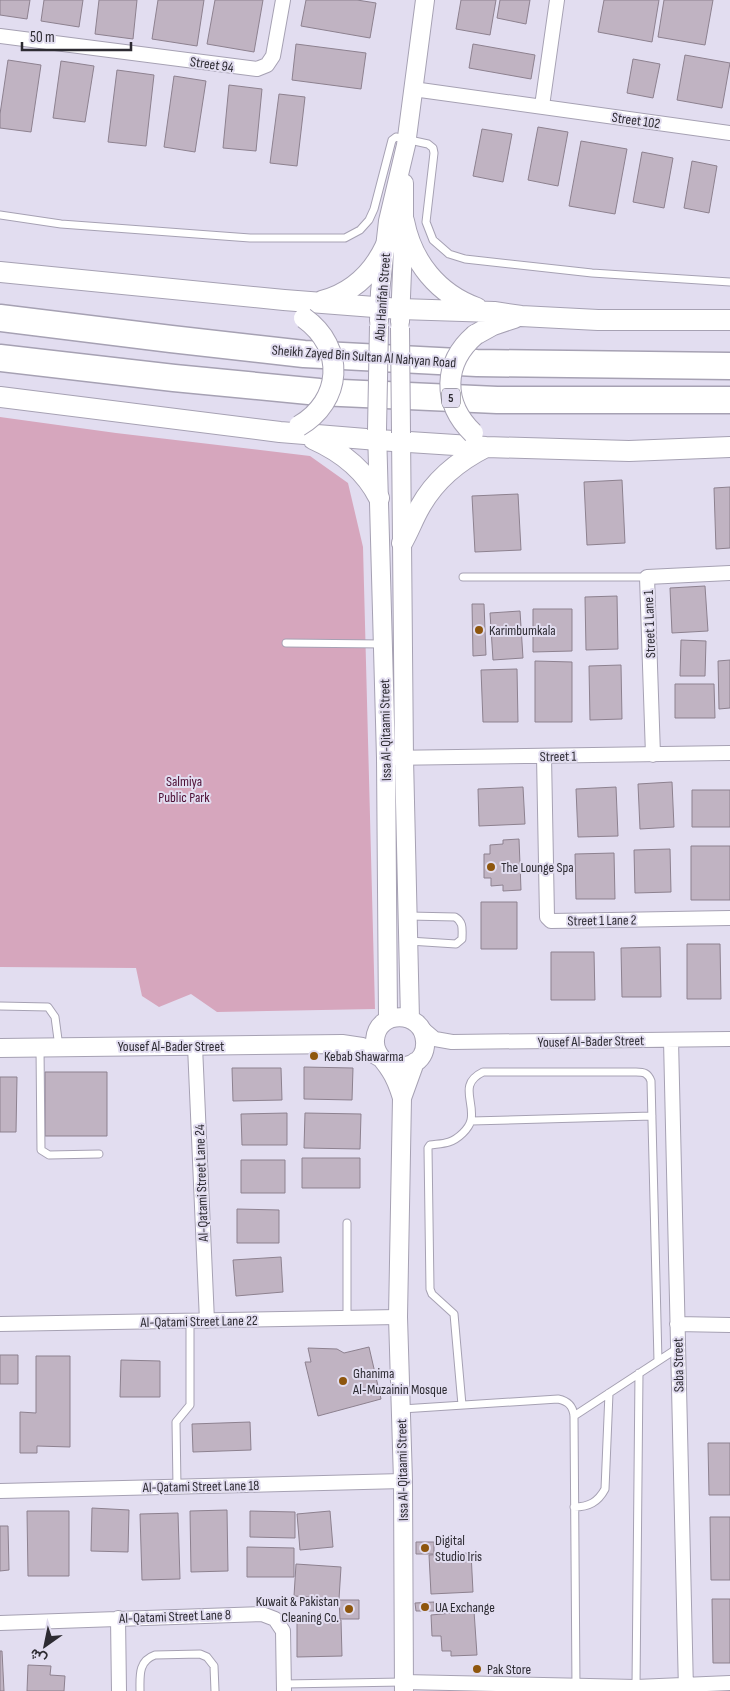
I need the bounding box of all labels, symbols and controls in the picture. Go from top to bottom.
scale bar [22,20,131,52]
text: 50 m [30,28,55,47]
street label: Street 94 [189,53,235,76]
street label: Street 102 [611,109,661,132]
street label: Abu Hanifah Street [371,252,394,343]
street label: Sheikh Zayed Bin Sultan Al Nahyan Road [271,342,457,371]
road number: 5 [442,388,460,408]
street label: Street 1 Lane 1 [640,590,659,658]
place label: Karimbumkala [489,622,556,639]
marker: Karimbumkala [473,624,485,636]
street label: Issa Al-Qitaami Street [376,679,395,781]
street label: Street 1 [540,748,577,765]
park label: Salmiya Public Park [158,773,210,806]
place label: The Lounge Spa [501,859,574,876]
marker: The Lounge Spa [485,861,497,873]
street label: Street 1 Lane 2 [567,911,637,930]
street label: Yousef Al-Bader Street [538,1032,644,1051]
street label: Yousef Al-Bader Street [118,1038,224,1055]
place label: Kebab Shawarma [324,1048,404,1065]
marker: Kebab Shawarma [308,1050,320,1062]
street label: Al-Qatami Street Lane 24 [191,1124,212,1243]
street label: Al-Qatami Street Lane 22 [139,1312,258,1331]
street label: Saba Street [670,1338,687,1392]
place label: Ghanima Al-Muzainin Mosque [352,1365,447,1398]
marker: Ghanima Al-Muzainin Mosque [337,1375,349,1387]
street label: Issa Al-Qitaami Street [393,1419,412,1521]
street label: Al-Qatami Street Lane 18 [142,1477,260,1496]
place label: Digital Studio Iris [435,1532,482,1565]
marker: Digital Studio Iris [419,1542,431,1554]
place label: Kuwait & Pakistan Cleaning Co. [256,1593,339,1626]
place label: UA Exchange [435,1599,495,1616]
marker: UA Exchange [419,1601,431,1613]
marker: Kuwait & Pakistan Cleaning Co. [343,1603,355,1615]
street label: Al-Qatami Street Lane 8 [118,1606,231,1627]
north arrow [20,1621,70,1671]
text: ش [26,1645,50,1668]
place label: Pak Store [487,1661,531,1678]
marker: Pak Store [471,1663,483,1675]

